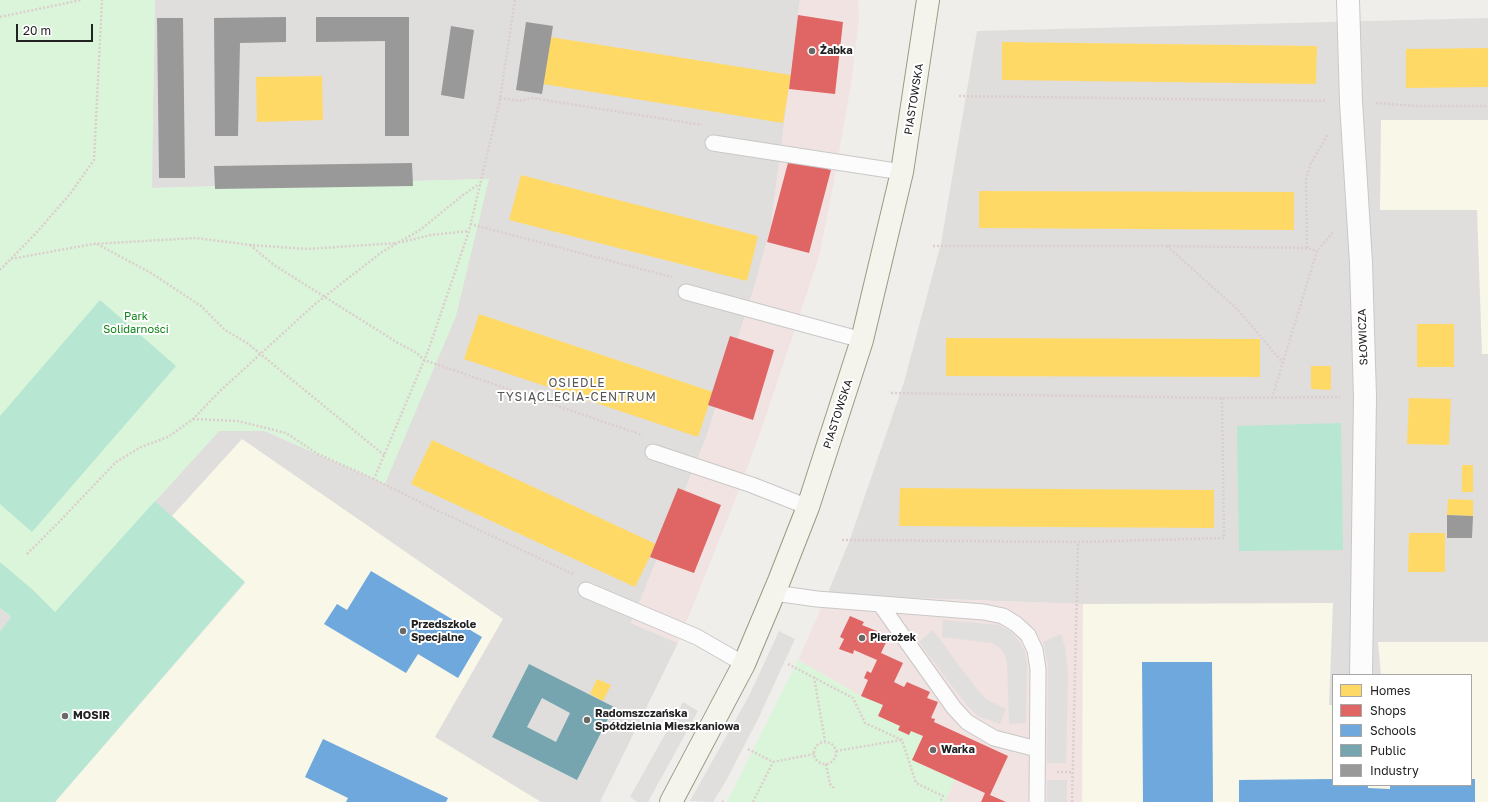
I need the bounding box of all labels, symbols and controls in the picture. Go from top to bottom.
scale bar [18,16,95,42]
text: 20 m [23,23,51,38]
place label: Żabka [820,44,853,58]
marker: Żabka [807,46,817,56]
street label: PIASTOWSKA [902,62,926,136]
street label: SŁOWICZA [1355,308,1371,366]
park label: Park Solidarności [103,310,169,336]
district label: OSIEDLE TYSIĄCLECIA-CENTRUM [497,376,657,404]
street label: PIASTOWSKA [821,378,855,450]
place label: Przedszkole Specjalne [411,618,476,644]
marker: Przedszkole Specjalne [398,626,408,636]
place label: Pierożek [870,631,916,645]
marker: Pierożek [857,633,867,643]
legend [1332,674,1472,786]
text: Homes [1370,683,1410,698]
text: Shops [1370,703,1406,718]
place label: Radomszczańska Spółdzielnia Mieszkaniowa [595,707,739,733]
place label: MOSIR [73,709,110,723]
marker: MOSIR [60,711,70,721]
marker: Radomszczańska Spółdzielnia Mieszkaniowa [582,715,592,725]
text: Schools [1370,723,1416,738]
place label: Warka [941,743,975,757]
text: Public [1370,743,1406,758]
marker: Warka [928,745,938,755]
text: Industry [1370,763,1419,778]

